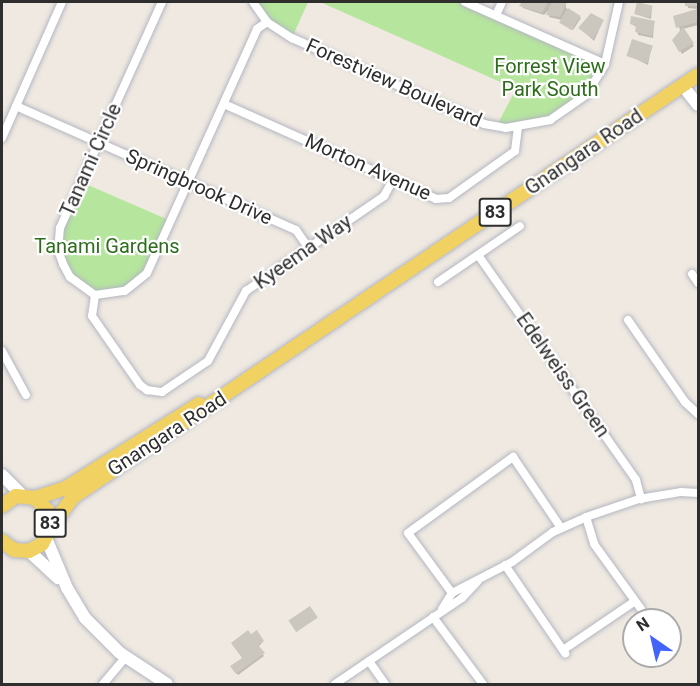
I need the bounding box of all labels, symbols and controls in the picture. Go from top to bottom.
street label: Forestview Boulevard [302,33,486,133]
park label: Forrest View Park South [494,55,606,102]
street label: Tanami Circle [55,100,127,220]
street label: Gnangara Road [521,104,647,200]
street label: Morton Avenue [301,129,435,205]
street label: Springbrook Drive [122,144,276,230]
road number: 83 [478,197,512,227]
street label: Kyeema Way [250,210,356,294]
park label: Tanami Gardens [34,234,180,258]
street label: Edelweiss Green [511,308,615,442]
street label: Gnangara Road [103,387,231,481]
road number: 83 [34,508,66,538]
north arrow [622,608,682,668]
text: N [633,613,653,635]

